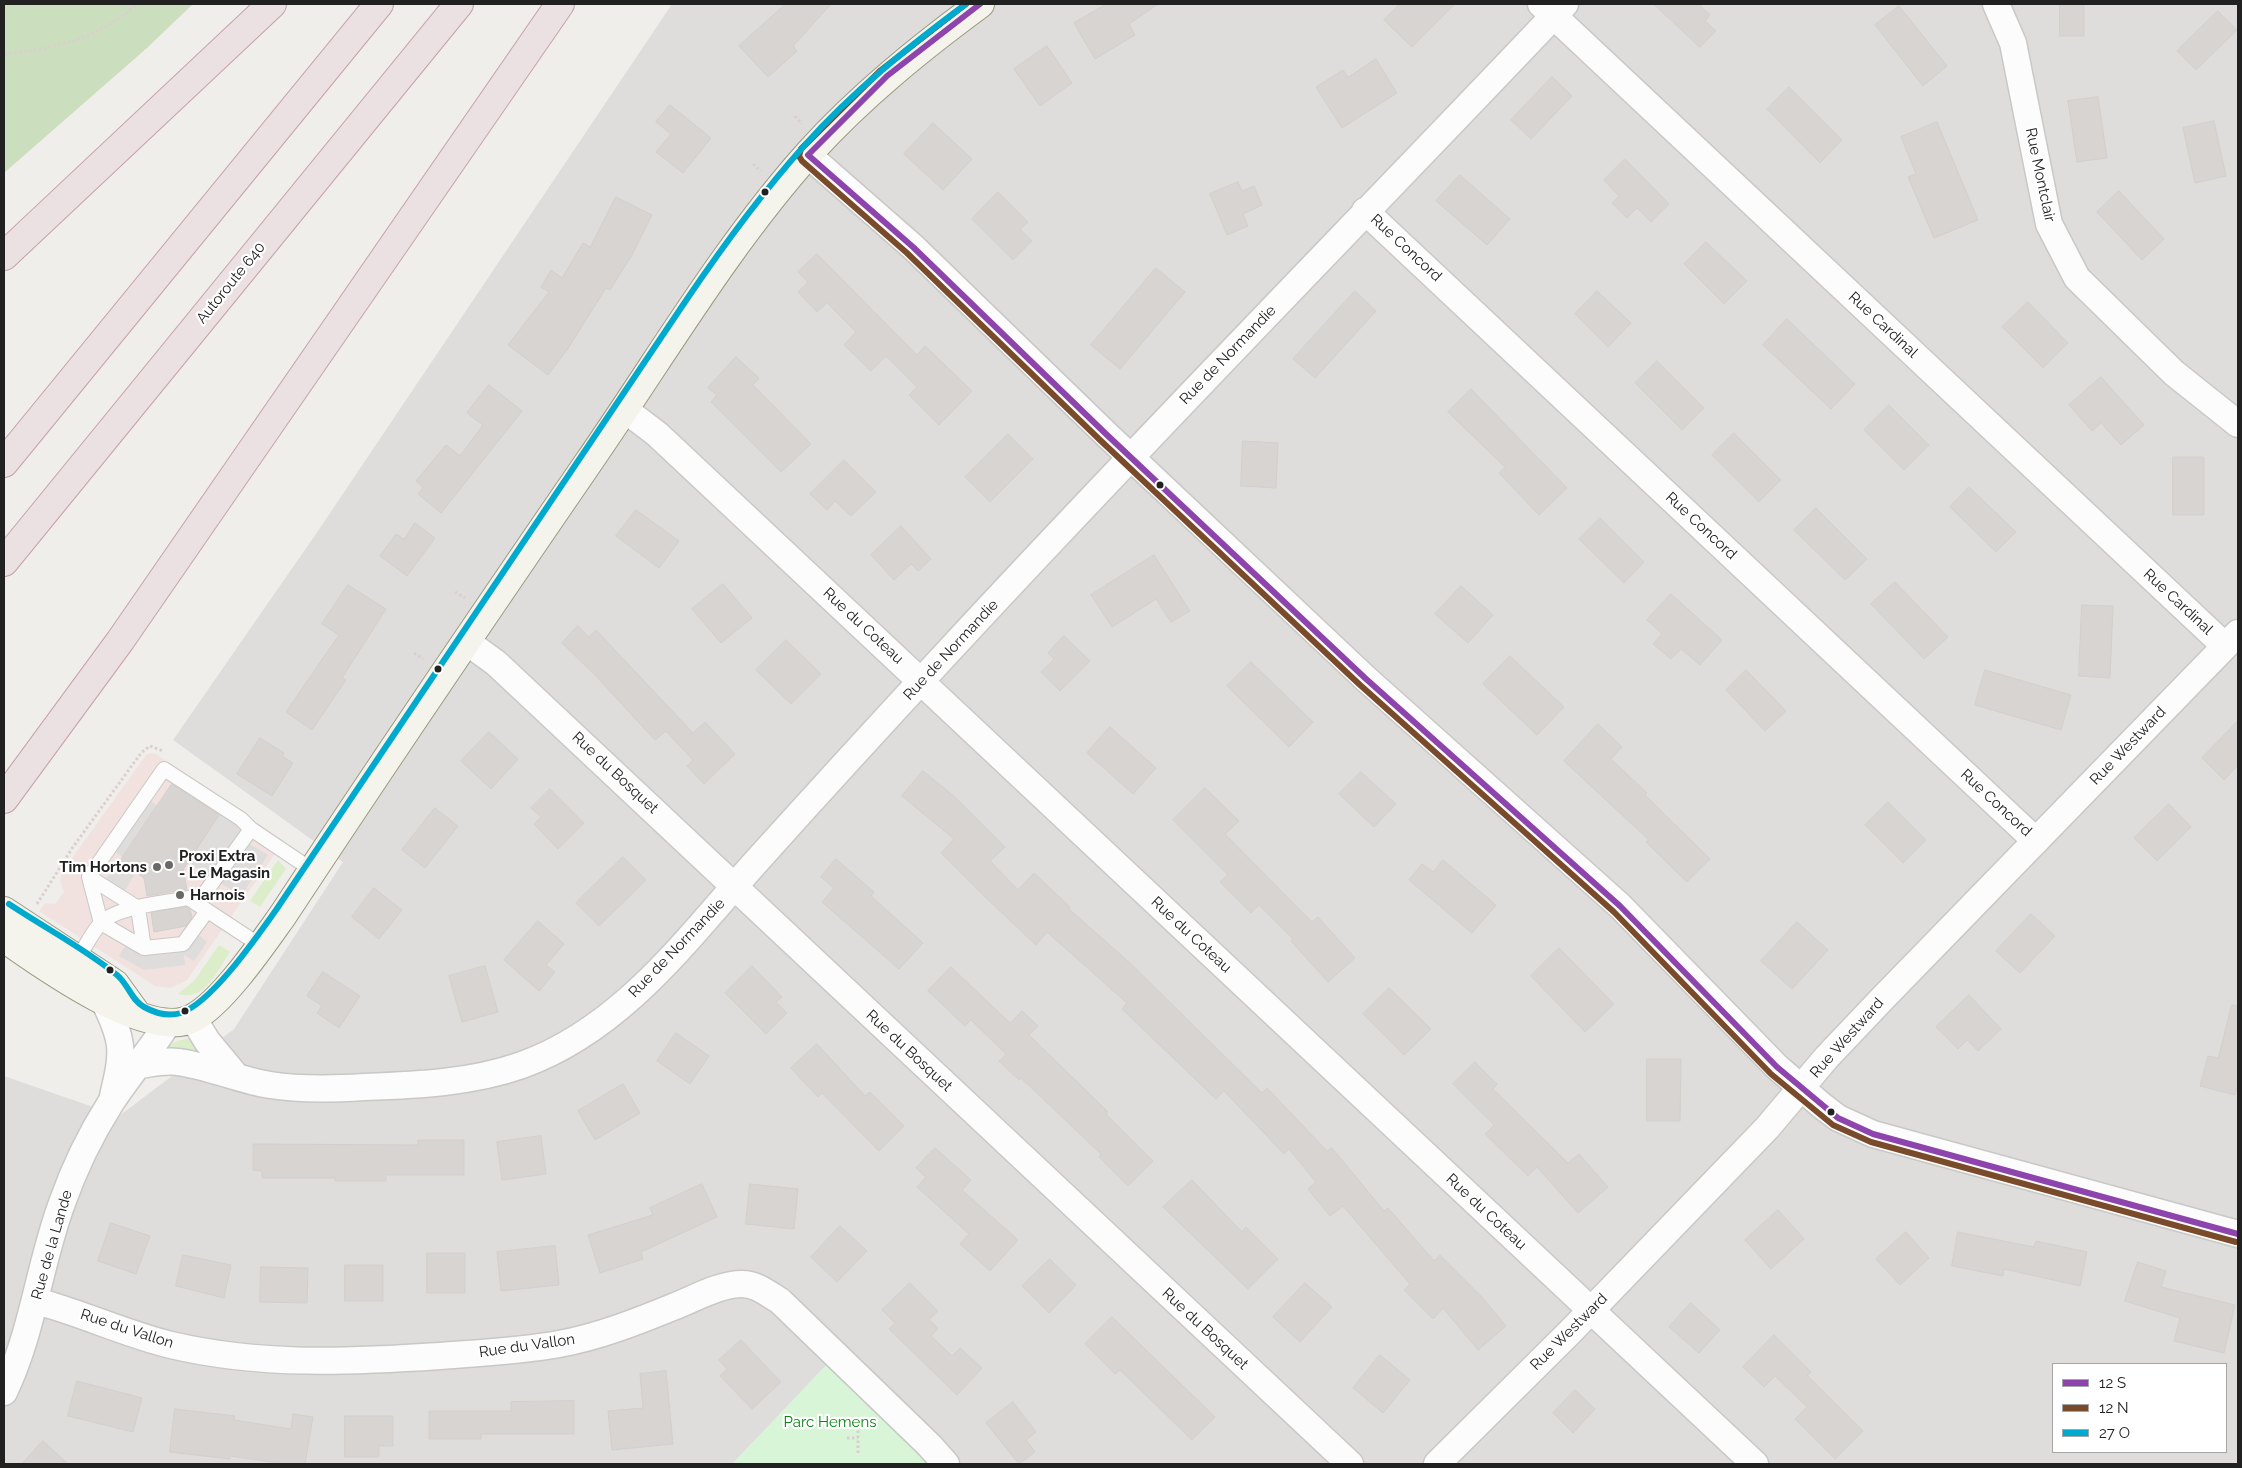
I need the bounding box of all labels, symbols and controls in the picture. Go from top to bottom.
street label: Rue Montclair [2021,126,2059,224]
unlabelled marker [760,187,770,197]
street label: Rue Concord [1367,211,1445,285]
street label: Autoroute 640 [193,239,269,327]
street label: Rue Cardinal [1845,288,1921,362]
street label: Rue de Normandie [1176,302,1280,408]
unlabelled marker [1155,480,1165,490]
street label: Rue Concord [1662,489,1740,563]
street label: Rue Cardinal [2140,565,2216,639]
street label: Rue du Coteau [819,584,907,668]
street label: Rue de Normandie [900,596,1002,704]
unlabelled marker [433,664,443,674]
street label: Rue Westward [2086,703,2170,789]
street label: Rue du Bosquet [568,728,662,818]
street label: Rue Concord [1957,766,2035,840]
place label: Proxi Extra - Le Magasin [179,847,270,882]
place label: Tim Hortons [59,858,147,876]
marker: Proxi Extra - Le Magasin [163,859,175,871]
marker: Tim Hortons [151,861,163,873]
place label: Harnois [190,886,245,904]
marker: Harnois [174,889,186,901]
street label: Rue du Coteau [1147,893,1235,977]
street label: Rue de Normandie [625,895,729,1001]
unlabelled marker [105,965,115,975]
street label: Rue Westward [1806,994,1888,1082]
unlabelled marker [180,1006,190,1016]
street label: Rue du Bosquet [862,1006,956,1096]
unlabelled marker [1826,1107,1836,1117]
street label: Rue du Coteau [1442,1170,1530,1254]
street label: Rue de la Lande [28,1188,76,1302]
street label: Rue du Bosquet [1158,1284,1252,1374]
street label: Rue Westward [1527,1290,1611,1374]
street label: Rue du Vallon [78,1306,176,1352]
street label: Rue du Vallon [478,1330,576,1362]
legend [2052,1363,2227,1453]
text: 12 S [2099,1374,2126,1392]
text: 12 N [2099,1399,2129,1417]
park label: Parc Hemens [784,1413,876,1431]
text: 27 O [2099,1424,2130,1442]

